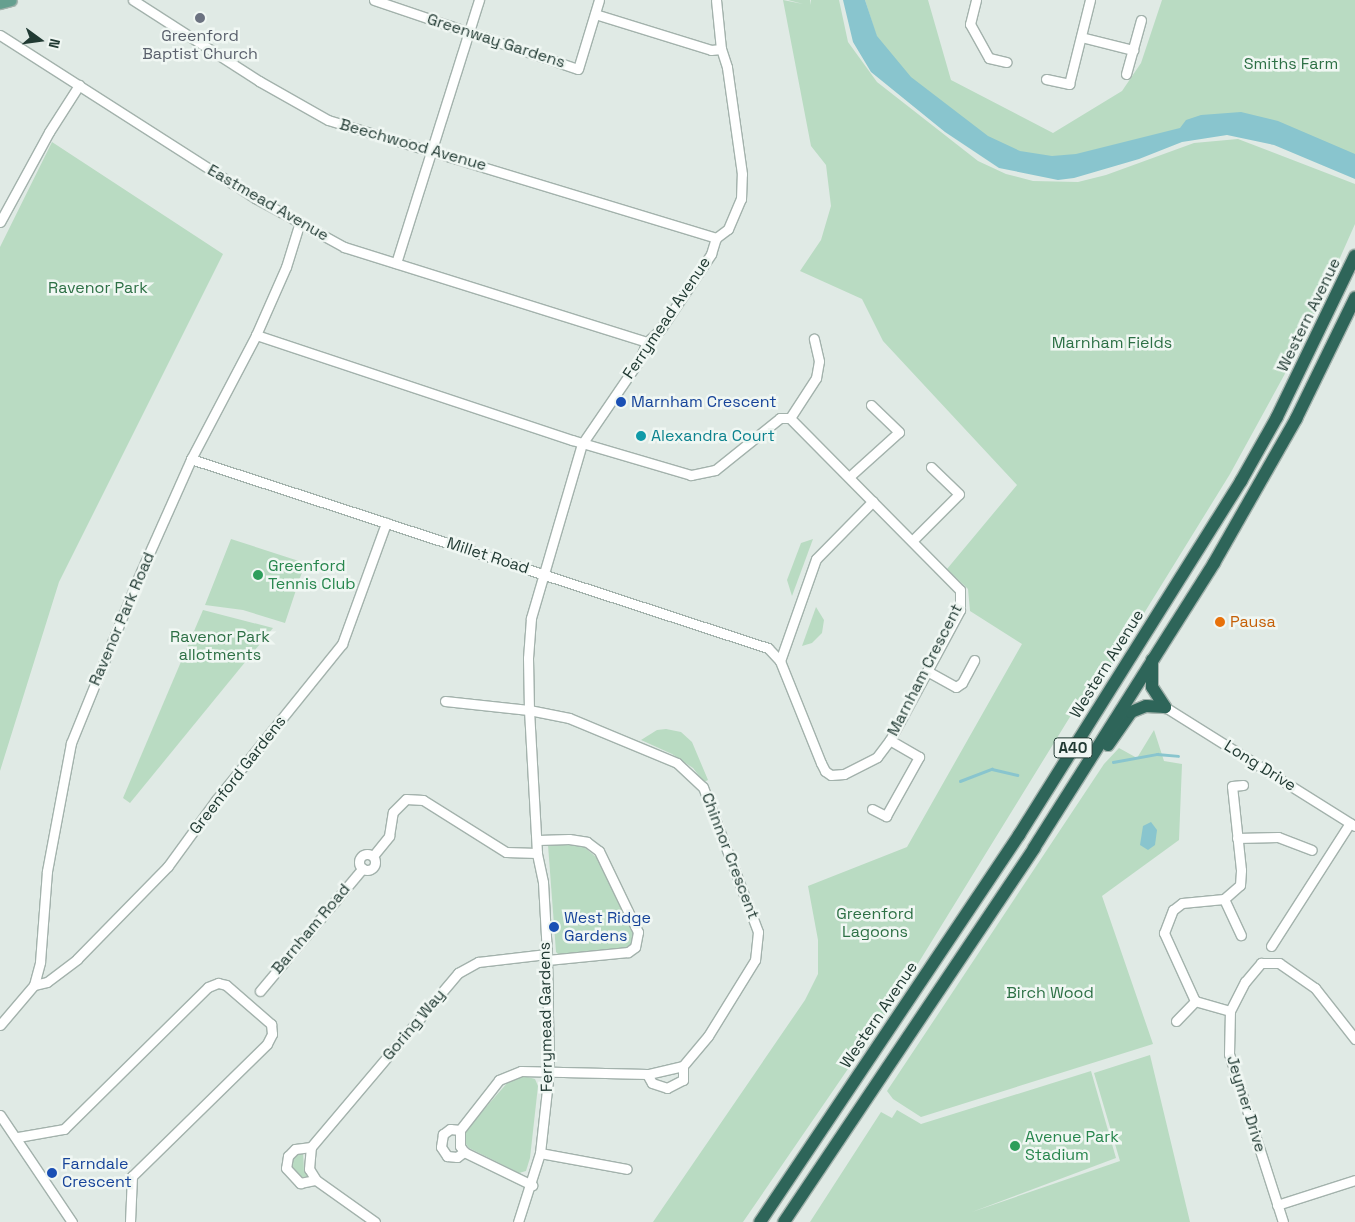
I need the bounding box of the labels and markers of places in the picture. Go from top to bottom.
marker: Greenford Baptist Church [194,12,206,24]
place label: Greenford Baptist Church [142,26,258,64]
place label: Marnham Crescent [631,392,777,412]
marker: Marnham Crescent [615,396,627,408]
place label: Alexandra Court [651,426,775,446]
marker: Alexandra Court [635,430,647,442]
place label: Greenford Tennis Club [268,556,356,594]
marker: Greenford Tennis Club [252,569,264,581]
place label: Pausa [1230,612,1276,632]
marker: Pausa [1214,616,1226,628]
place label: West Ridge Gardens [564,908,651,946]
marker: West Ridge Gardens [548,921,560,933]
place label: Avenue Park Stadium [1025,1127,1119,1165]
marker: Avenue Park Stadium [1009,1140,1021,1152]
place label: Farndale Crescent [62,1154,132,1192]
marker: Farndale Crescent [46,1167,58,1179]

